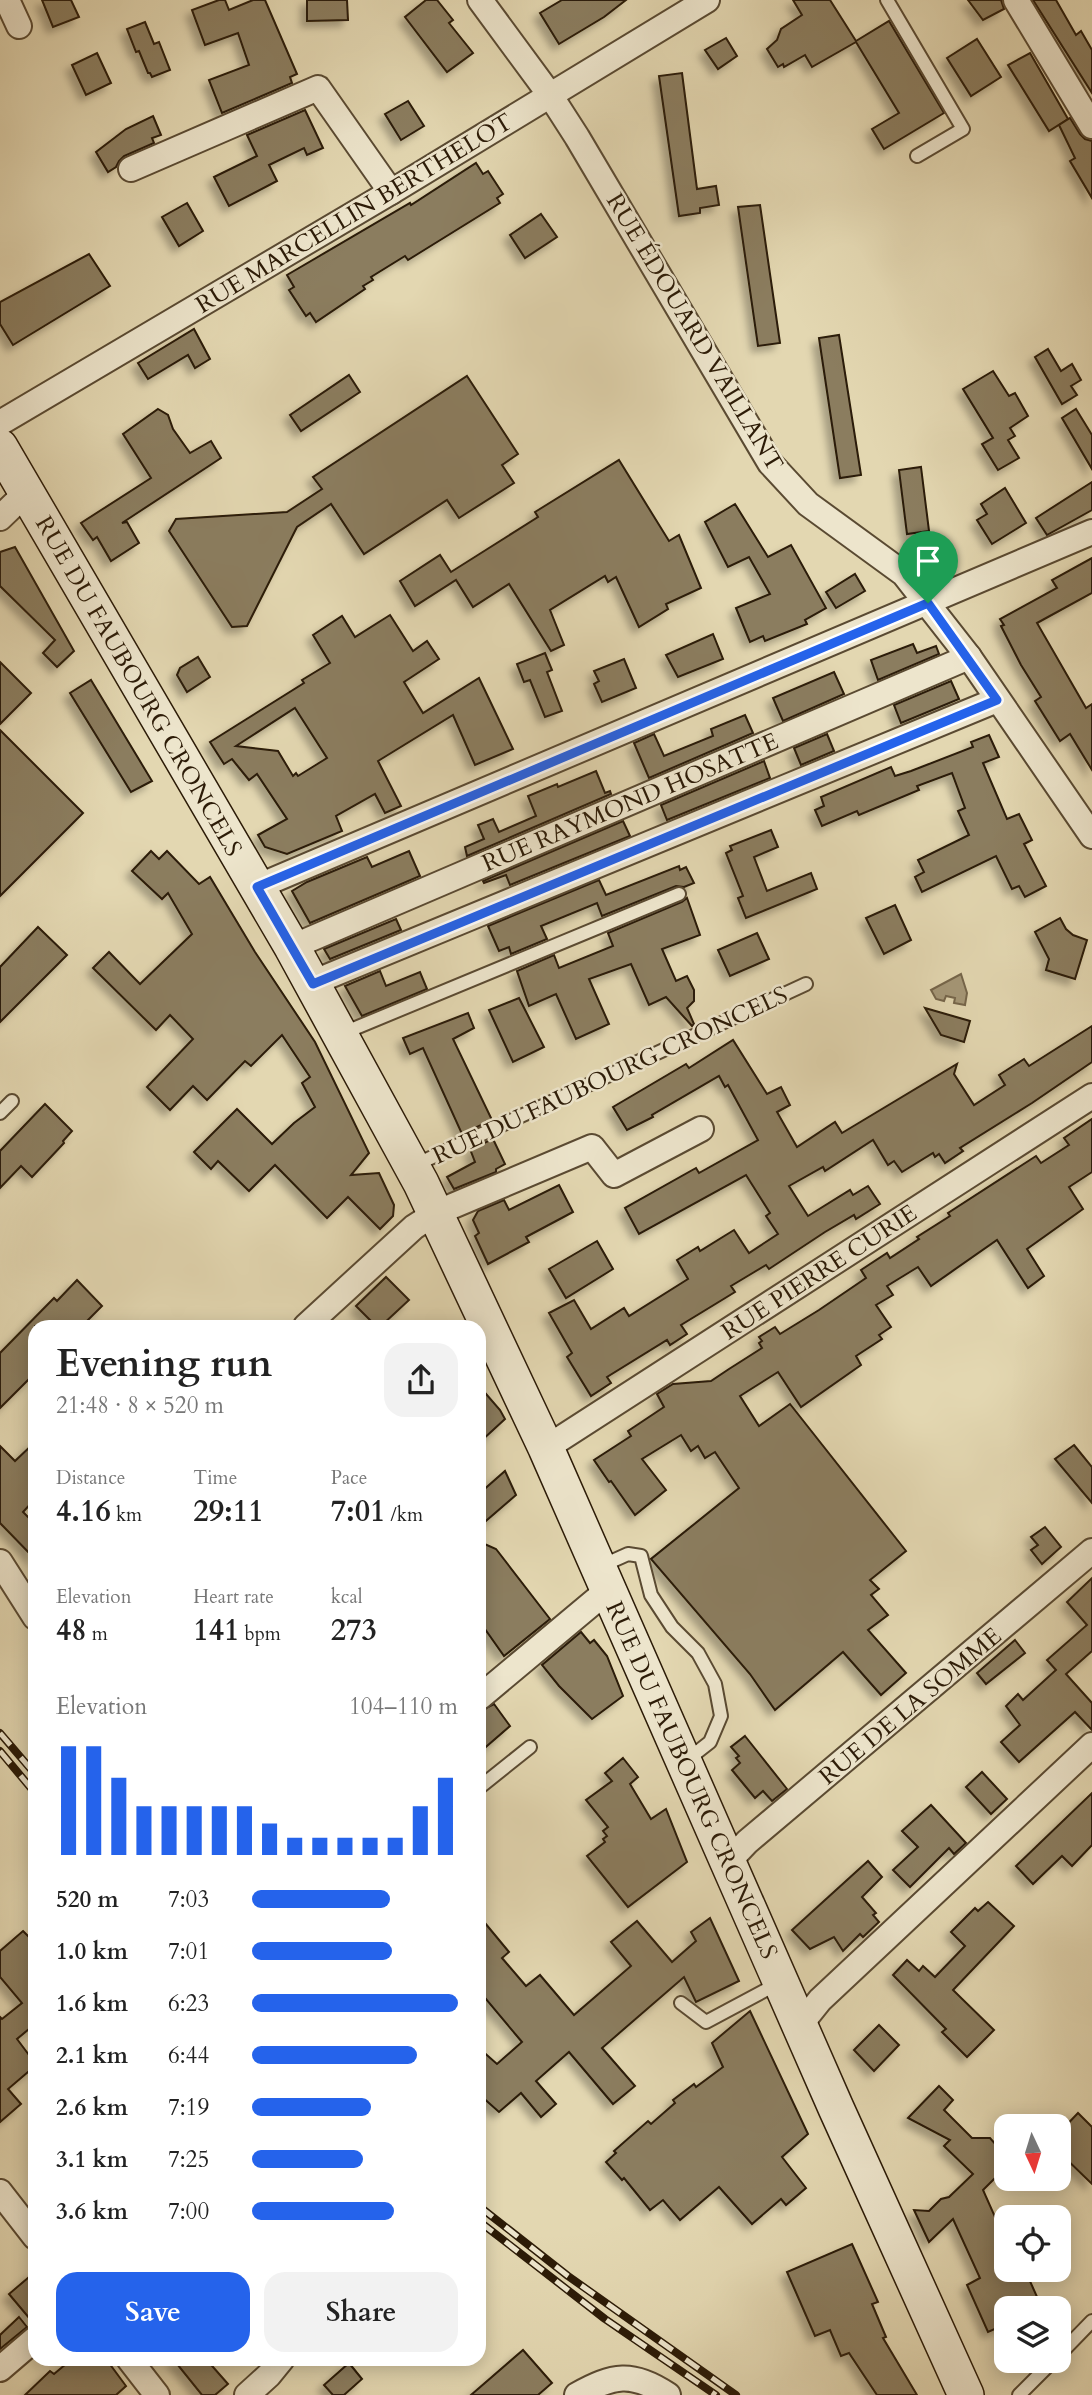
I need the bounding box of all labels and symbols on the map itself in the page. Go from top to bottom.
street label: RUE MARCELLIN BERTHELOT [190,105,519,321]
street label: RUE ÉDOUARD VAILLANT [598,187,791,477]
street label: RUE DU FAUBOURG CRONCELS [27,510,250,863]
pin [898,531,958,603]
street label: RUE RAYMOND HOSATTE [477,725,783,880]
street label: RUE DU FAUBOURG CRONCELS [427,979,793,1172]
street label: RUE PIERRE CURIE [715,1197,923,1348]
street label: RUE DU FAUBOURG CRONCELS [598,1596,786,1964]
street label: RUE DE LA SOMME [812,1620,1009,1793]
north arrow [994,2114,1071,2191]

